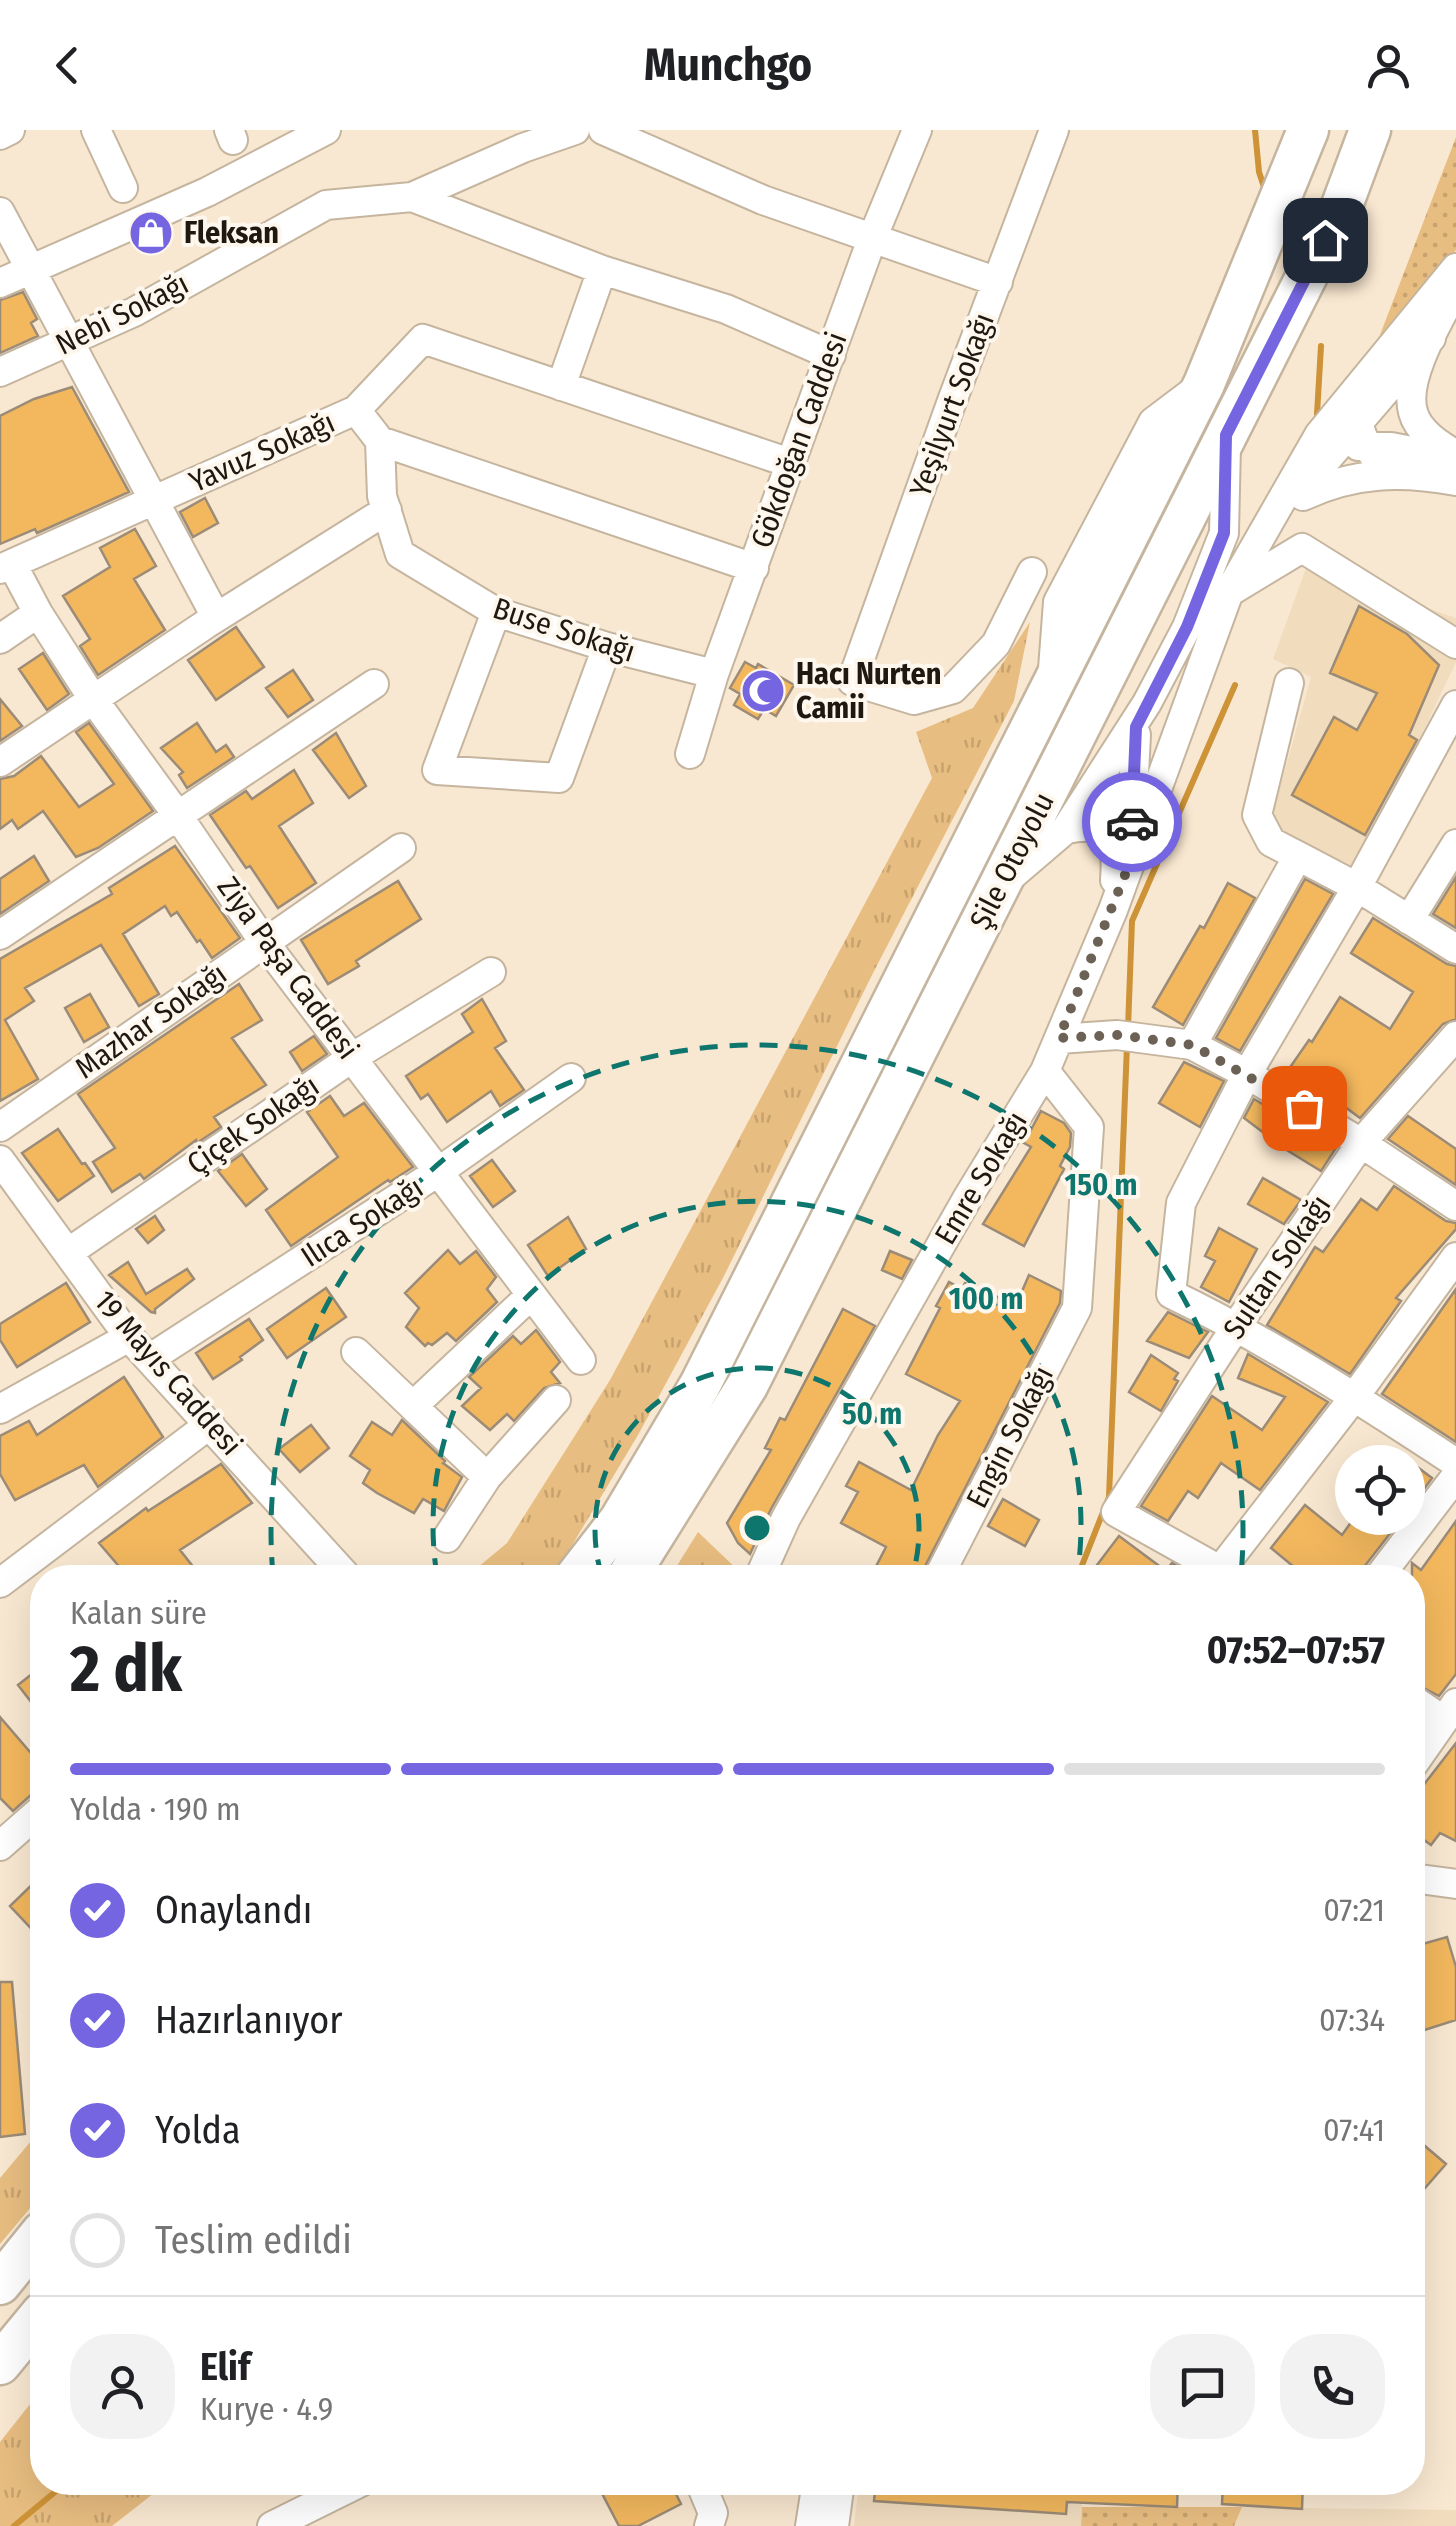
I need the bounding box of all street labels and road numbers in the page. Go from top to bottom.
street label: Nebi Sokağı [50,265,194,363]
street label: Yeşilyurt Sokağı [902,308,1002,502]
street label: Gökdoğan Caddesi [743,327,855,553]
street label: Yavuz Sokağı [184,404,340,500]
street label: Buse Sokağı [489,590,639,670]
street label: Şile Otoyolu [962,787,1062,935]
street label: Ziya Paşa Caddesi [210,870,366,1066]
street label: Mazhar Sokağı [69,956,233,1086]
street label: Çiçek Sokağı [180,1068,326,1182]
street label: Emre Sokağı [927,1105,1035,1251]
street label: Ilıca Sokağı [294,1169,430,1275]
street label: Sultan Sokağı [1216,1188,1338,1346]
street label: 19 Mayıs Caddesi [87,1283,249,1463]
street label: Engin Sokağı [959,1360,1061,1514]

